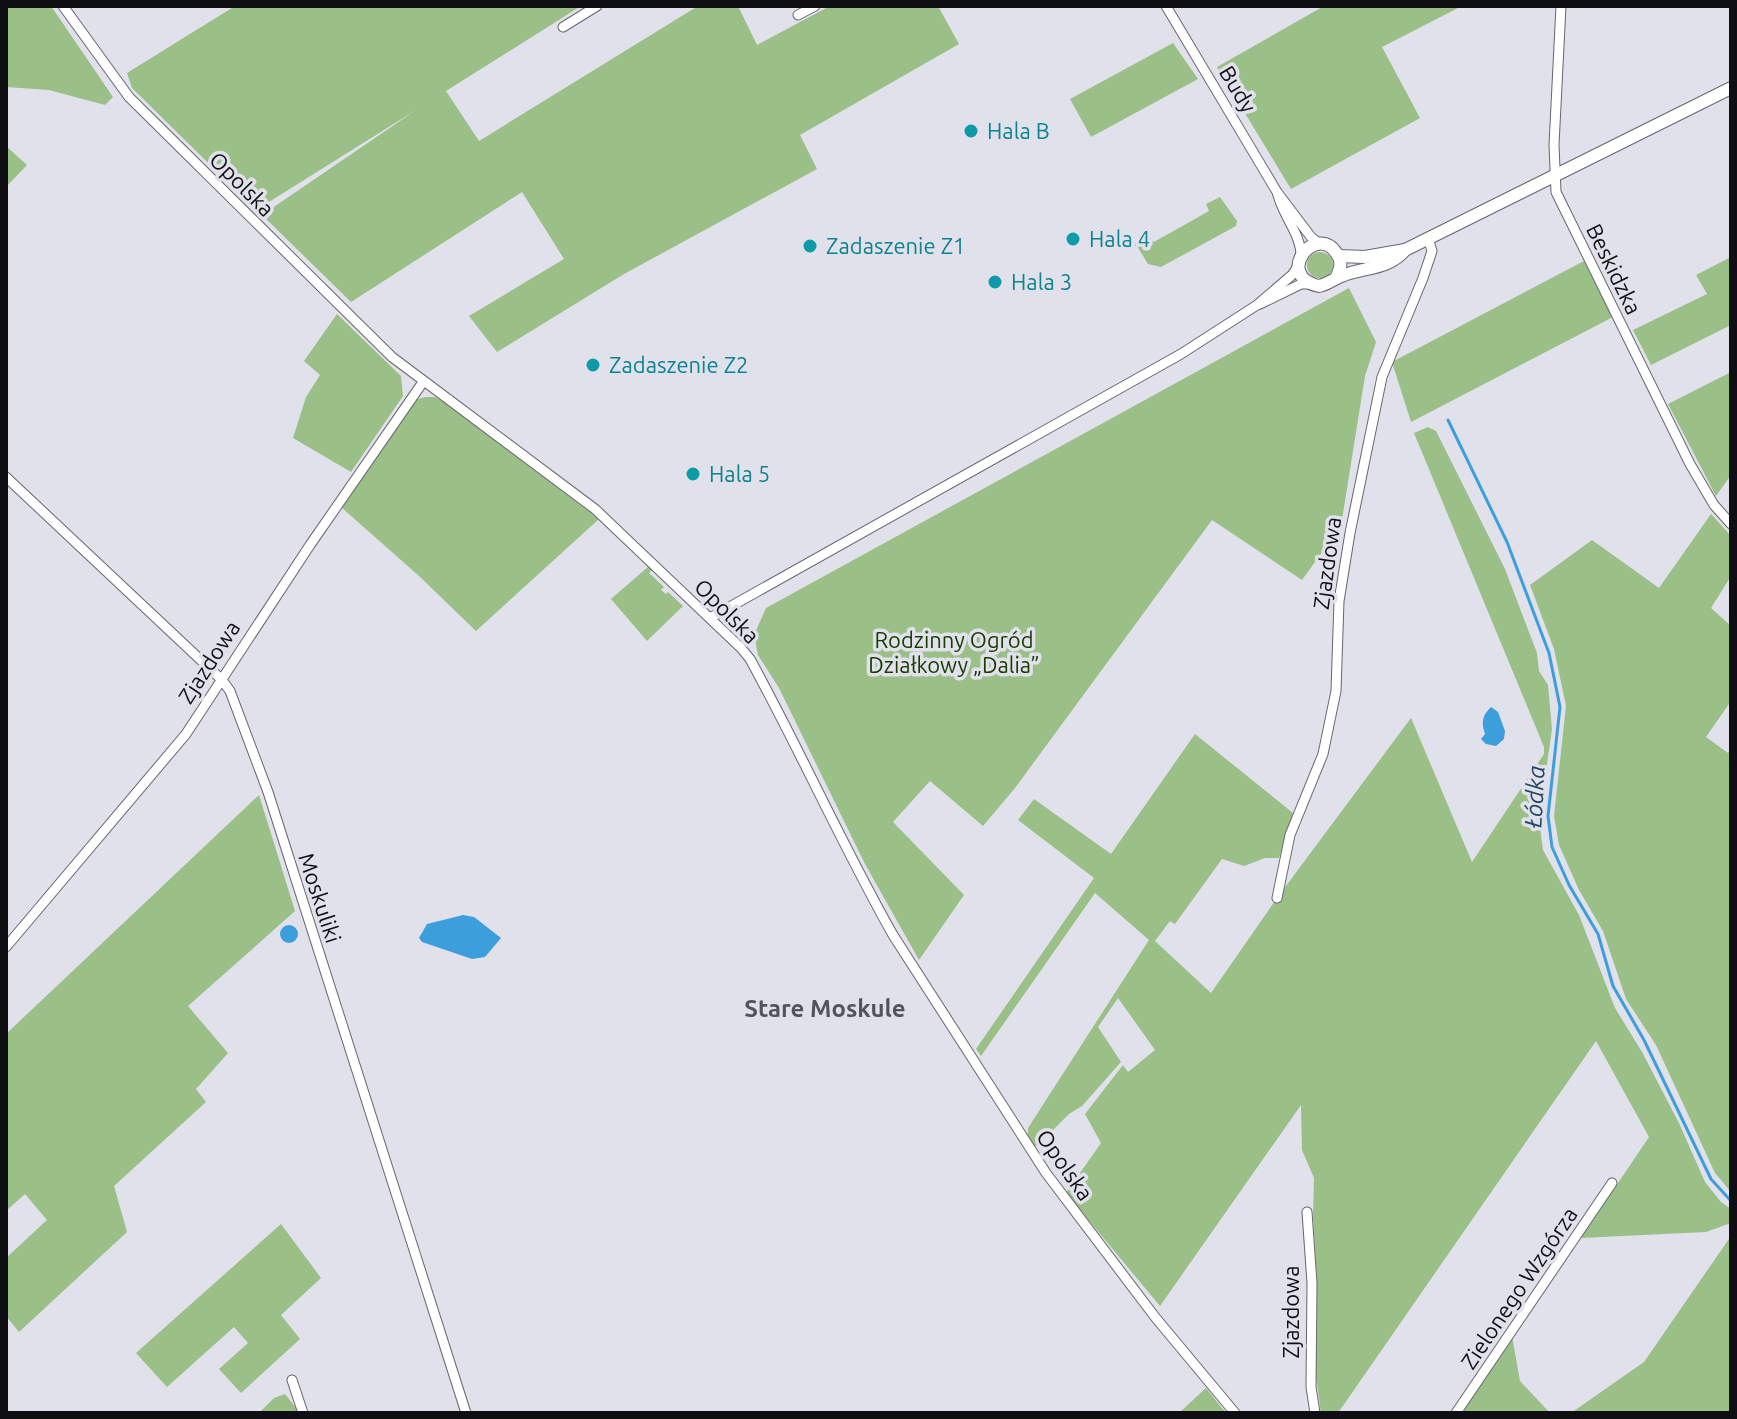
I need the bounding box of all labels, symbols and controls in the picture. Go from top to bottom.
street label: Budy [1215,61,1262,117]
place label: Hala B [987,118,1050,143]
marker: Hala B [962,122,980,140]
street label: Opolska [205,146,280,221]
street label: Beskidzka [1582,219,1647,318]
place label: Hala 4 [1089,226,1150,251]
marker: Hala 4 [1064,230,1082,248]
place label: Zadaszenie Z1 [826,233,966,258]
marker: Zadaszenie Z1 [801,237,819,255]
place label: Hala 3 [1011,269,1072,294]
marker: Hala 3 [986,273,1004,291]
place label: Zadaszenie Z2 [609,352,749,377]
marker: Zadaszenie Z2 [584,356,602,374]
place label: Hala 5 [709,461,770,486]
marker: Hala 5 [684,465,702,483]
street label: Zjazdowa [1308,515,1345,611]
street label: Opolska [690,573,765,648]
street label: Zjazdowa [173,616,244,708]
park label: Rodzinny Ogród Działkowy „Dalia” [868,627,1040,677]
water label: Łódka [1519,765,1550,829]
street label: Moskuliki [294,850,347,946]
district label: Stare Moskule [744,995,906,1022]
street label: Opolska [1032,1125,1099,1205]
street label: Zielonego Wzgórza [1455,1202,1582,1373]
street label: Zjazdowa [1278,1265,1303,1359]

